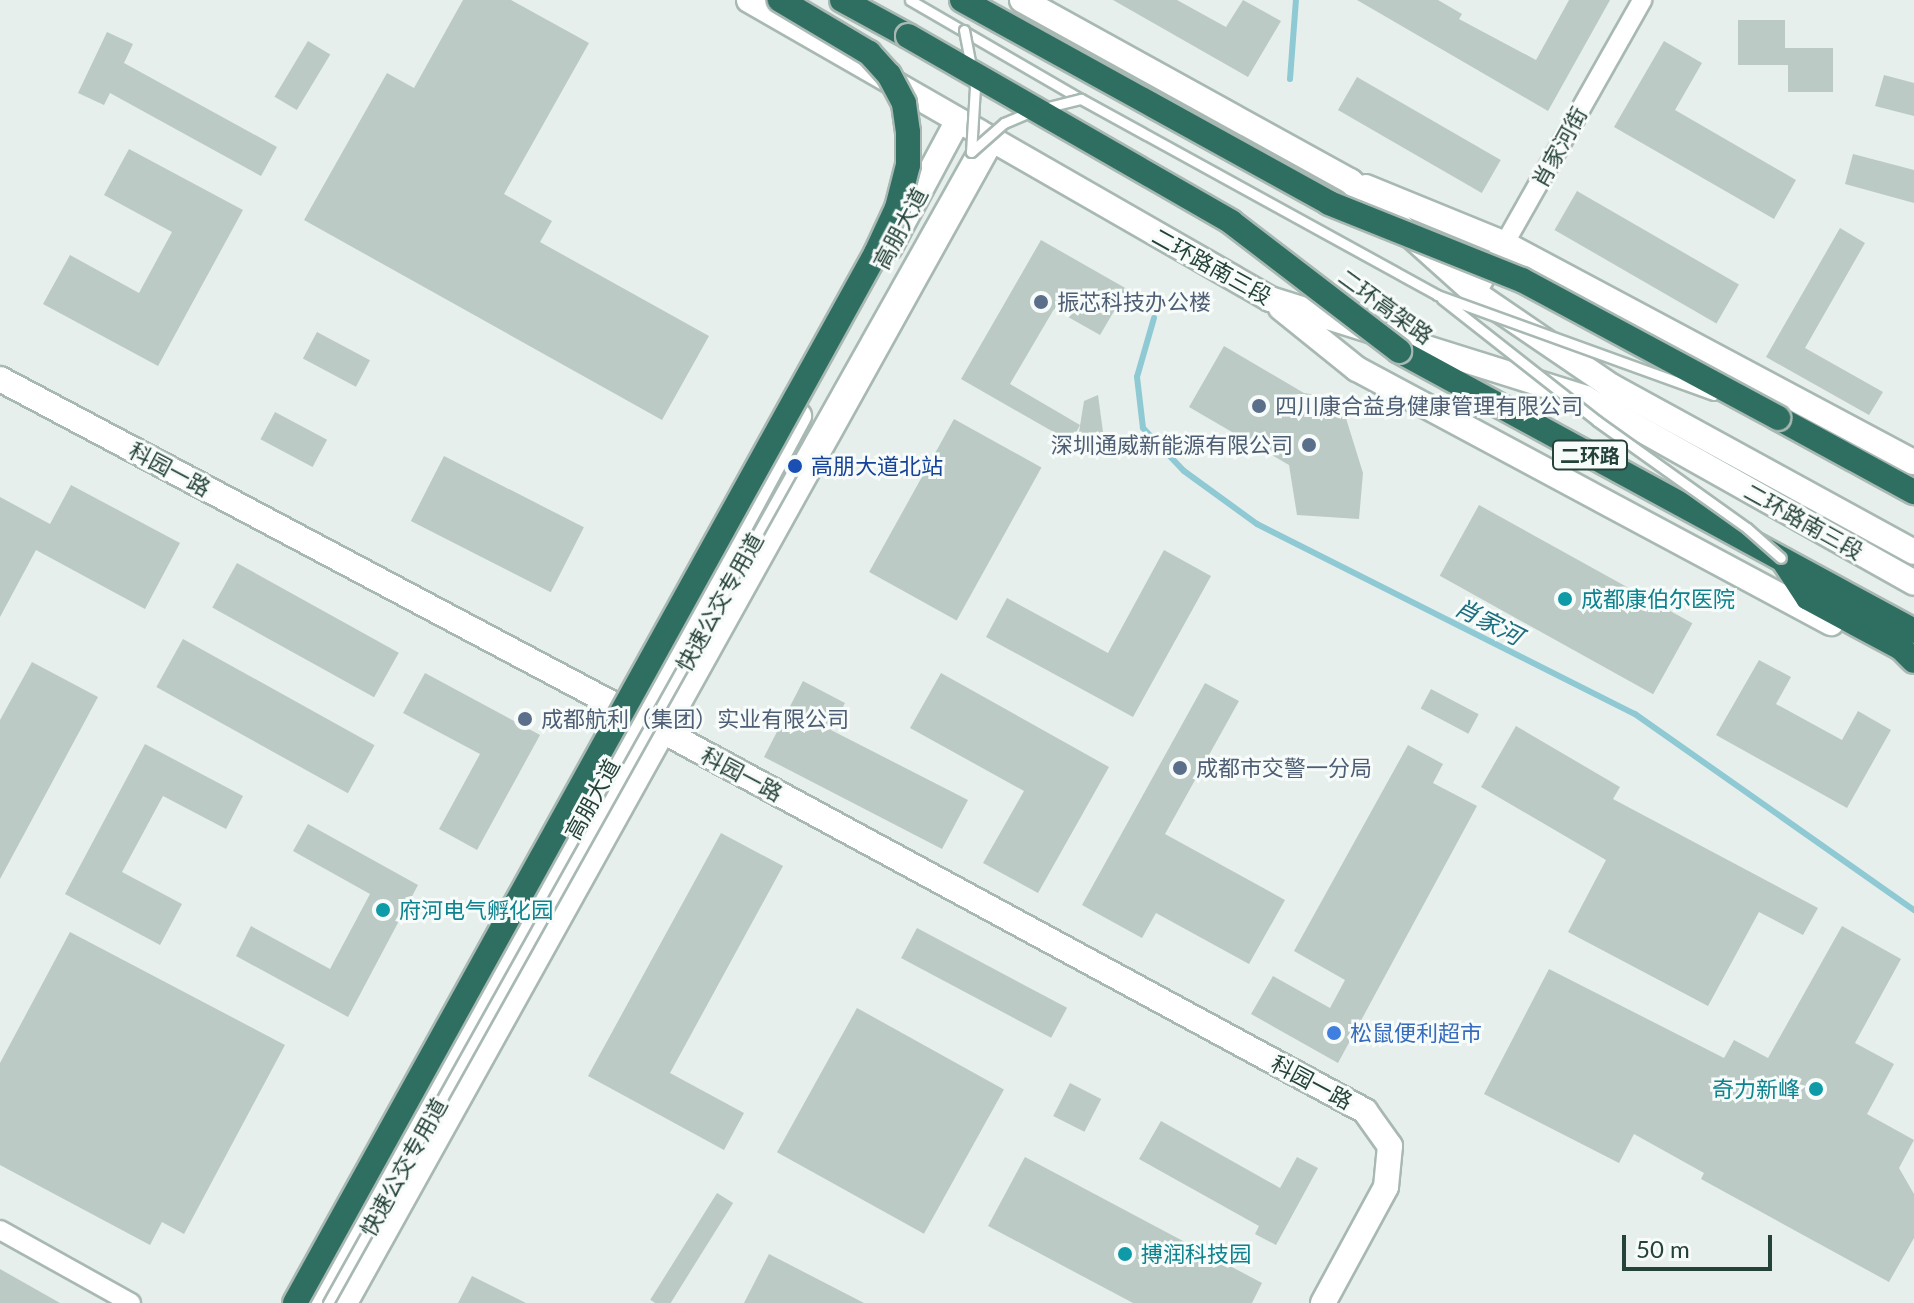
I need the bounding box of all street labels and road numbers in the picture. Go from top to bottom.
street label: 肖家河街 [1526,102,1592,192]
street label: 高朋大道 [868,183,932,273]
street label: 二环路南三段 [1148,222,1276,310]
street label: 二环高架路 [1334,263,1438,349]
street label: 科园一路 [125,437,215,501]
road number: 二环路 [1552,439,1628,471]
street label: 二环路南三段 [1740,477,1868,565]
street label: 快速公交专用道 [670,528,768,676]
street label: 科园一路 [697,742,787,806]
street label: 高朋大道 [559,754,625,844]
street label: 科园一路 [1267,1050,1357,1114]
street label: 快速公交专用道 [354,1093,452,1241]

